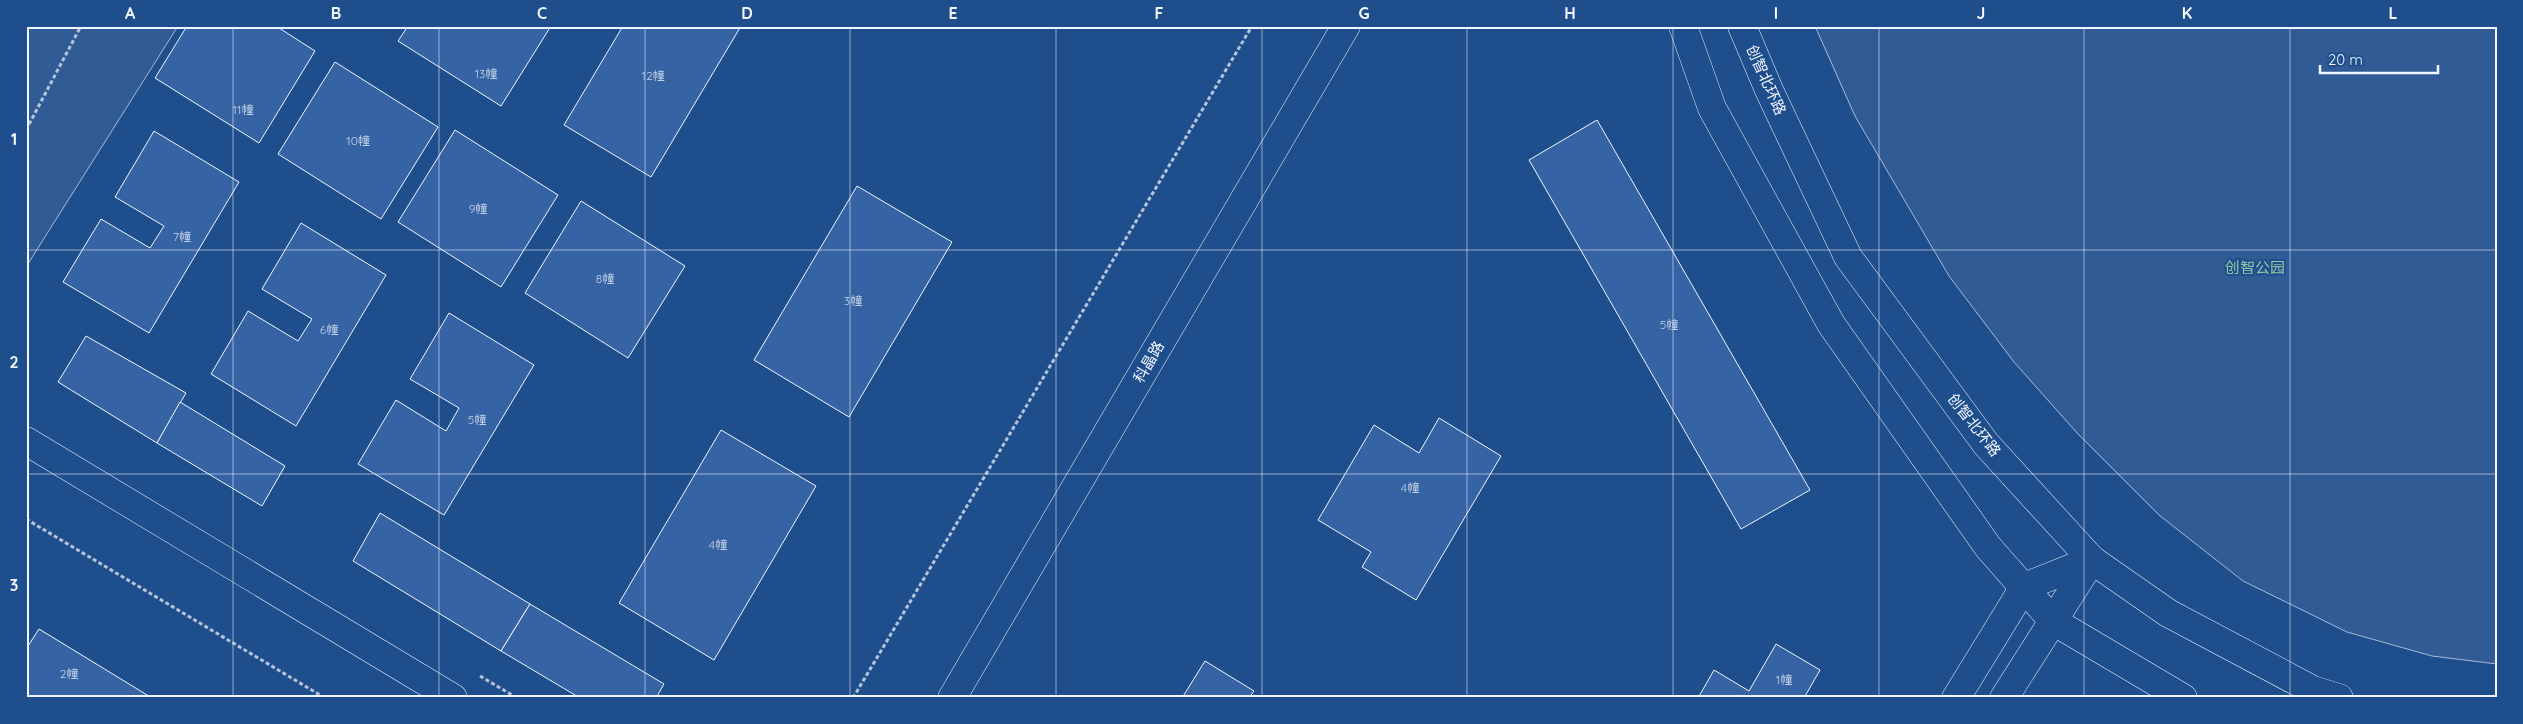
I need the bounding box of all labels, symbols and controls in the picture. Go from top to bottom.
text: A [125,3,136,23]
text: B [331,3,341,23]
text: C [537,3,547,23]
text: D [741,3,753,23]
text: E [948,3,958,23]
text: F [1155,3,1164,23]
text: G [1358,3,1370,23]
text: H [1564,3,1576,23]
text: I [1774,3,1778,23]
text: J [1977,3,1985,23]
text: K [2182,3,2192,23]
text: L [2389,3,2398,23]
street label: 创智北环路 [1743,42,1790,118]
scale bar [2320,42,2438,74]
text: 20 m [2328,50,2363,69]
house number: 13幢 [475,66,497,81]
house number: 12幢 [641,68,665,83]
house number: 11幢 [233,102,253,117]
text: 1 [11,129,17,149]
house number: 10幢 [346,133,370,148]
house number: 9幢 [469,201,487,216]
house number: 7幢 [173,229,191,244]
park label: 创智公园 [2225,258,2285,277]
house number: 8幢 [596,271,614,286]
house number: 3幢 [844,293,862,308]
house number: 5幢 [1660,317,1678,332]
house number: 6幢 [320,322,338,337]
street label: 科晶路 [1129,338,1168,386]
text: 2 [9,352,19,372]
street label: 创智北环路 [1944,389,2005,460]
house number: 5幢 [468,412,486,427]
house number: 4幢 [1401,480,1419,495]
house number: 4幢 [709,537,727,552]
text: 3 [10,575,18,595]
house number: 2幢 [60,666,78,681]
house number: 1幢 [1776,672,1792,687]

